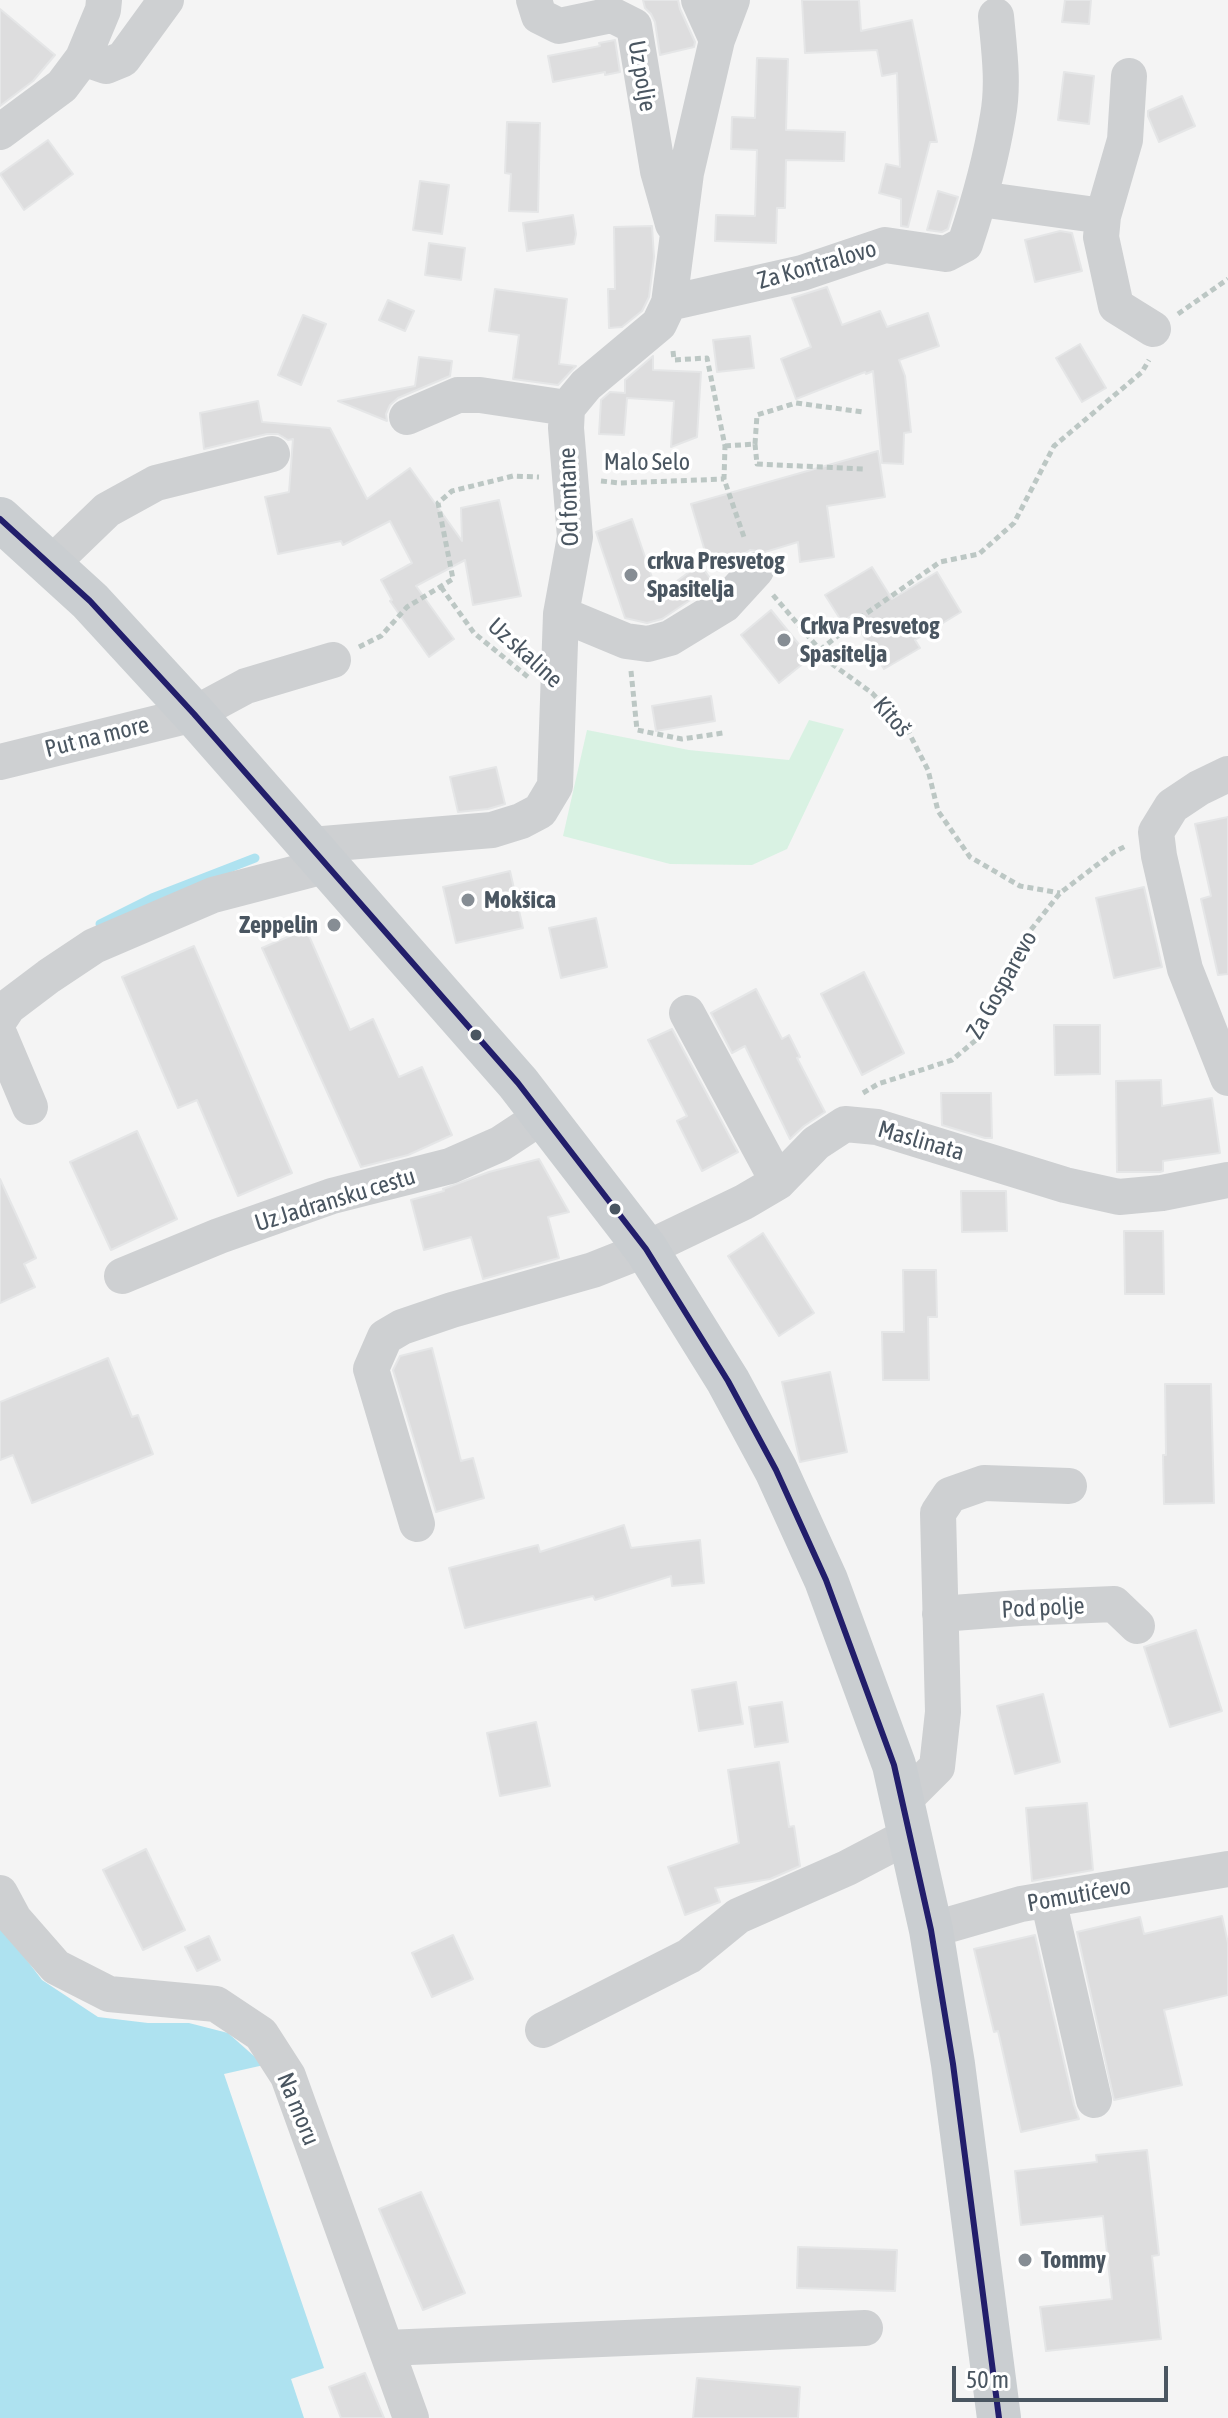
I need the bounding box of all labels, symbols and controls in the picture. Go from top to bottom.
street label: Uz polje [622,38,662,114]
street label: Za Kontralovo [754,234,880,296]
street label: Od fontane [553,447,585,547]
street label: Malo Selo [604,448,690,476]
place label: crkva Presvetog Spasitelja [647,547,785,603]
marker: crkva Presvetog Spasitelja [622,566,640,584]
street label: Uz skaline [482,612,568,694]
place label: Crkva Presvetog Spasitelja [800,612,940,668]
marker: Crkva Presvetog Spasitelja [775,631,793,649]
street label: Kitoš [867,691,917,743]
street label: Put na more [42,710,152,764]
place label: Mokšica [484,886,556,914]
marker: Mokšica [459,891,477,909]
place label: Zeppelin [239,911,318,939]
marker: Zeppelin [325,916,343,934]
street label: Za Gosparevo [961,926,1043,1044]
unlabelled marker [468,1027,484,1043]
street label: Maslinata [875,1115,967,1167]
street label: Uz Jadransku cestu [251,1162,419,1238]
unlabelled marker [607,1201,623,1217]
street label: Pod polje [1001,1591,1085,1625]
street label: Pomutićevo [1025,1872,1133,1918]
street label: Na moru [270,2068,326,2150]
place label: Tommy [1041,2246,1106,2274]
marker: Tommy [1016,2251,1034,2269]
scale bar [956,2350,1172,2400]
text: 50 m [966,2366,1009,2393]

